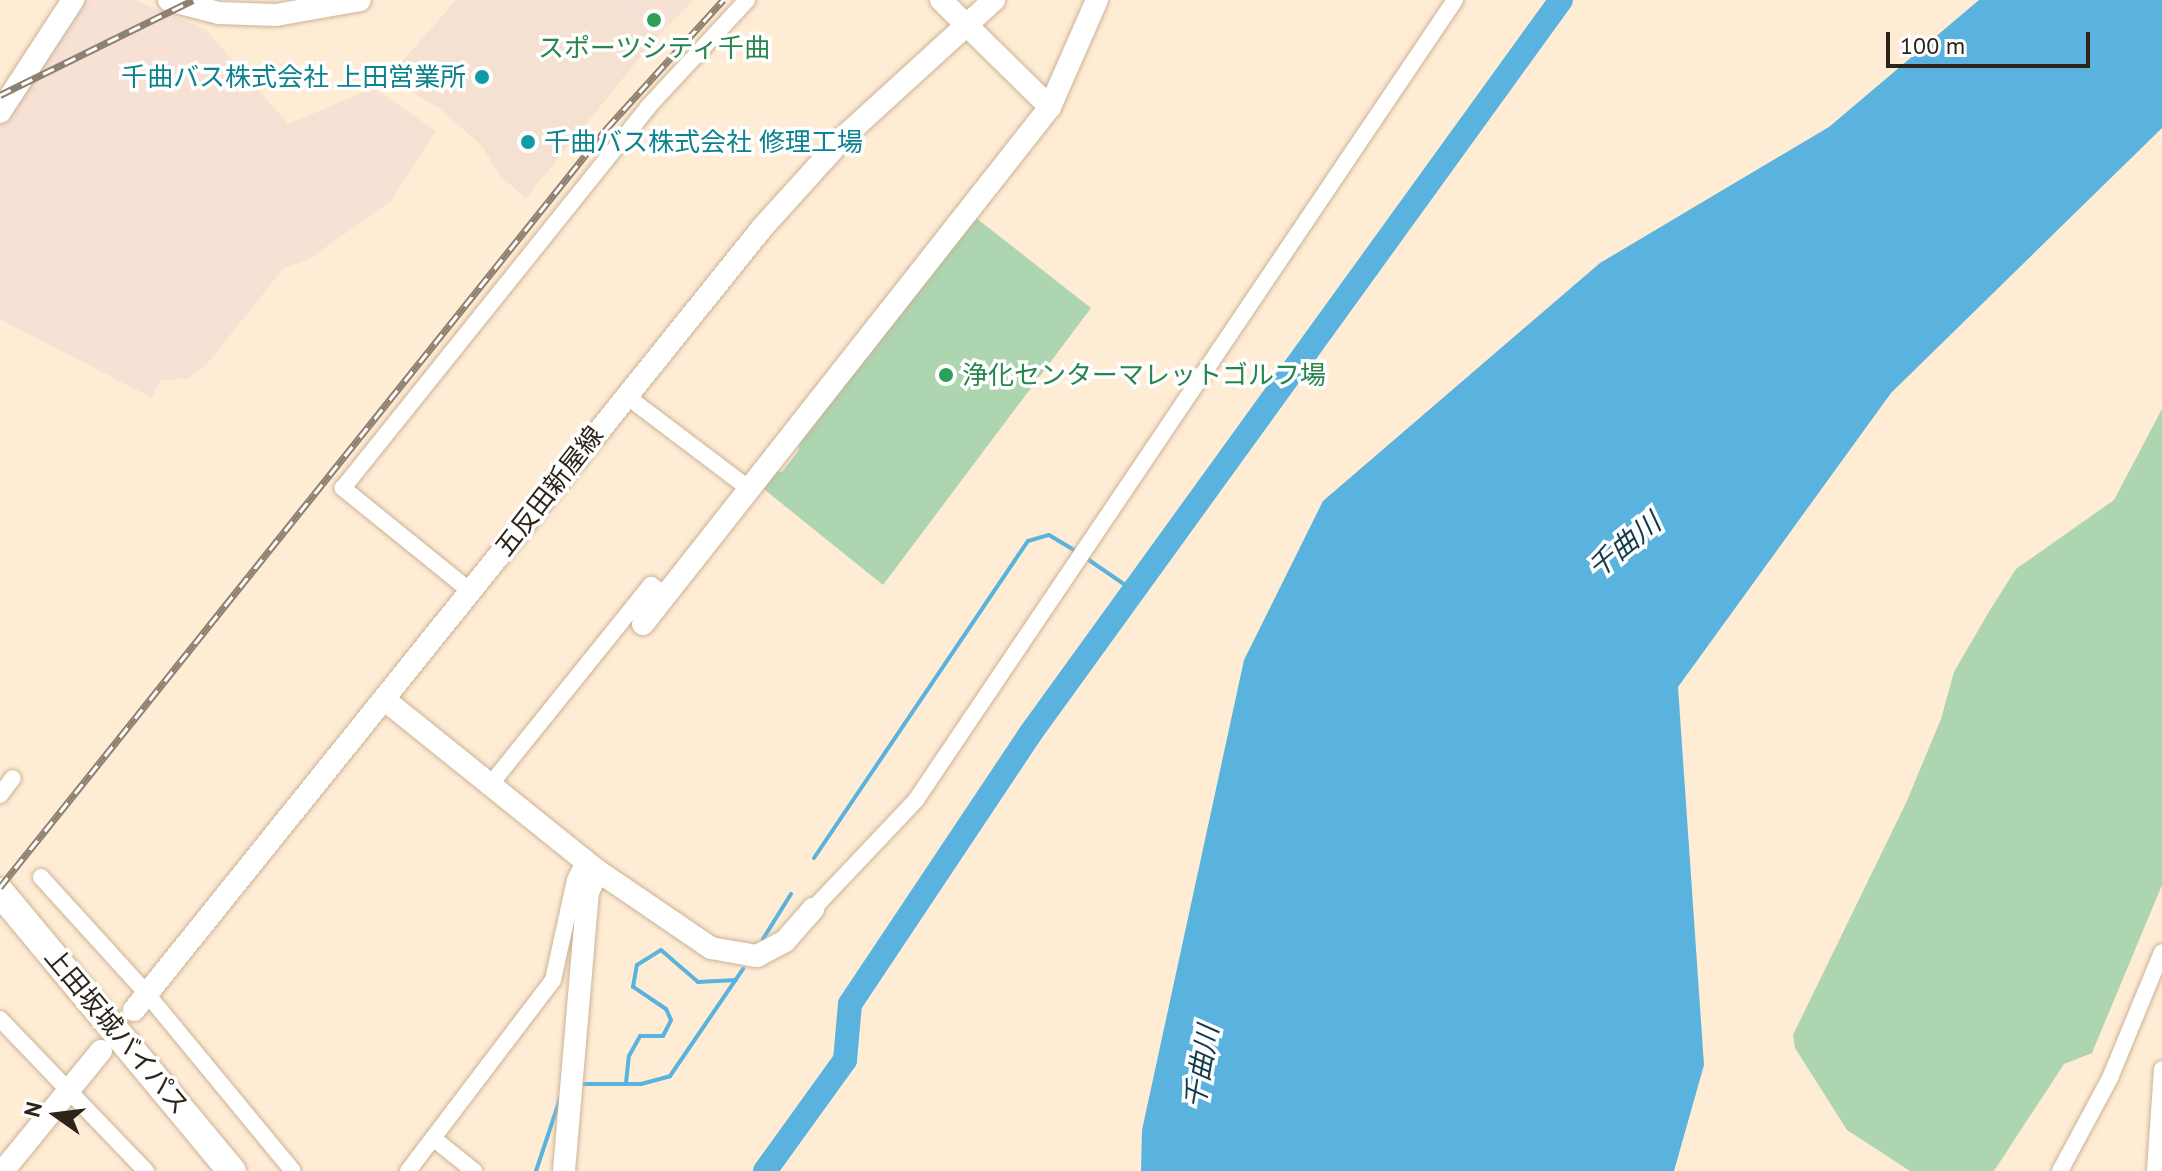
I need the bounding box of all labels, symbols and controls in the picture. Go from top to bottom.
marker: スポーツシティ千曲 [645,11,663,29]
scale bar [1890,16,2094,66]
text: 100 m [1900,30,1965,61]
place label: スポーツシティ千曲 [537,32,771,64]
place label: 千曲バス株式会社 上田営業所 [121,61,466,93]
marker: 千曲バス株式会社 上田営業所 [473,68,491,86]
place label: 千曲バス株式会社 修理工場 [544,126,863,158]
marker: 千曲バス株式会社 修理工場 [519,133,537,151]
place label: 浄化センターマレットゴルフ場 [962,359,1326,391]
marker: 浄化センターマレットゴルフ場 [937,366,955,384]
street label: 五反田新屋線 [489,420,609,562]
water label: 千曲川 [1581,506,1667,584]
street label: 上田坂城バイパス [38,941,196,1121]
water label: 千曲川 [1177,1023,1225,1111]
north arrow [16,1075,96,1155]
text: N [17,1099,48,1120]

